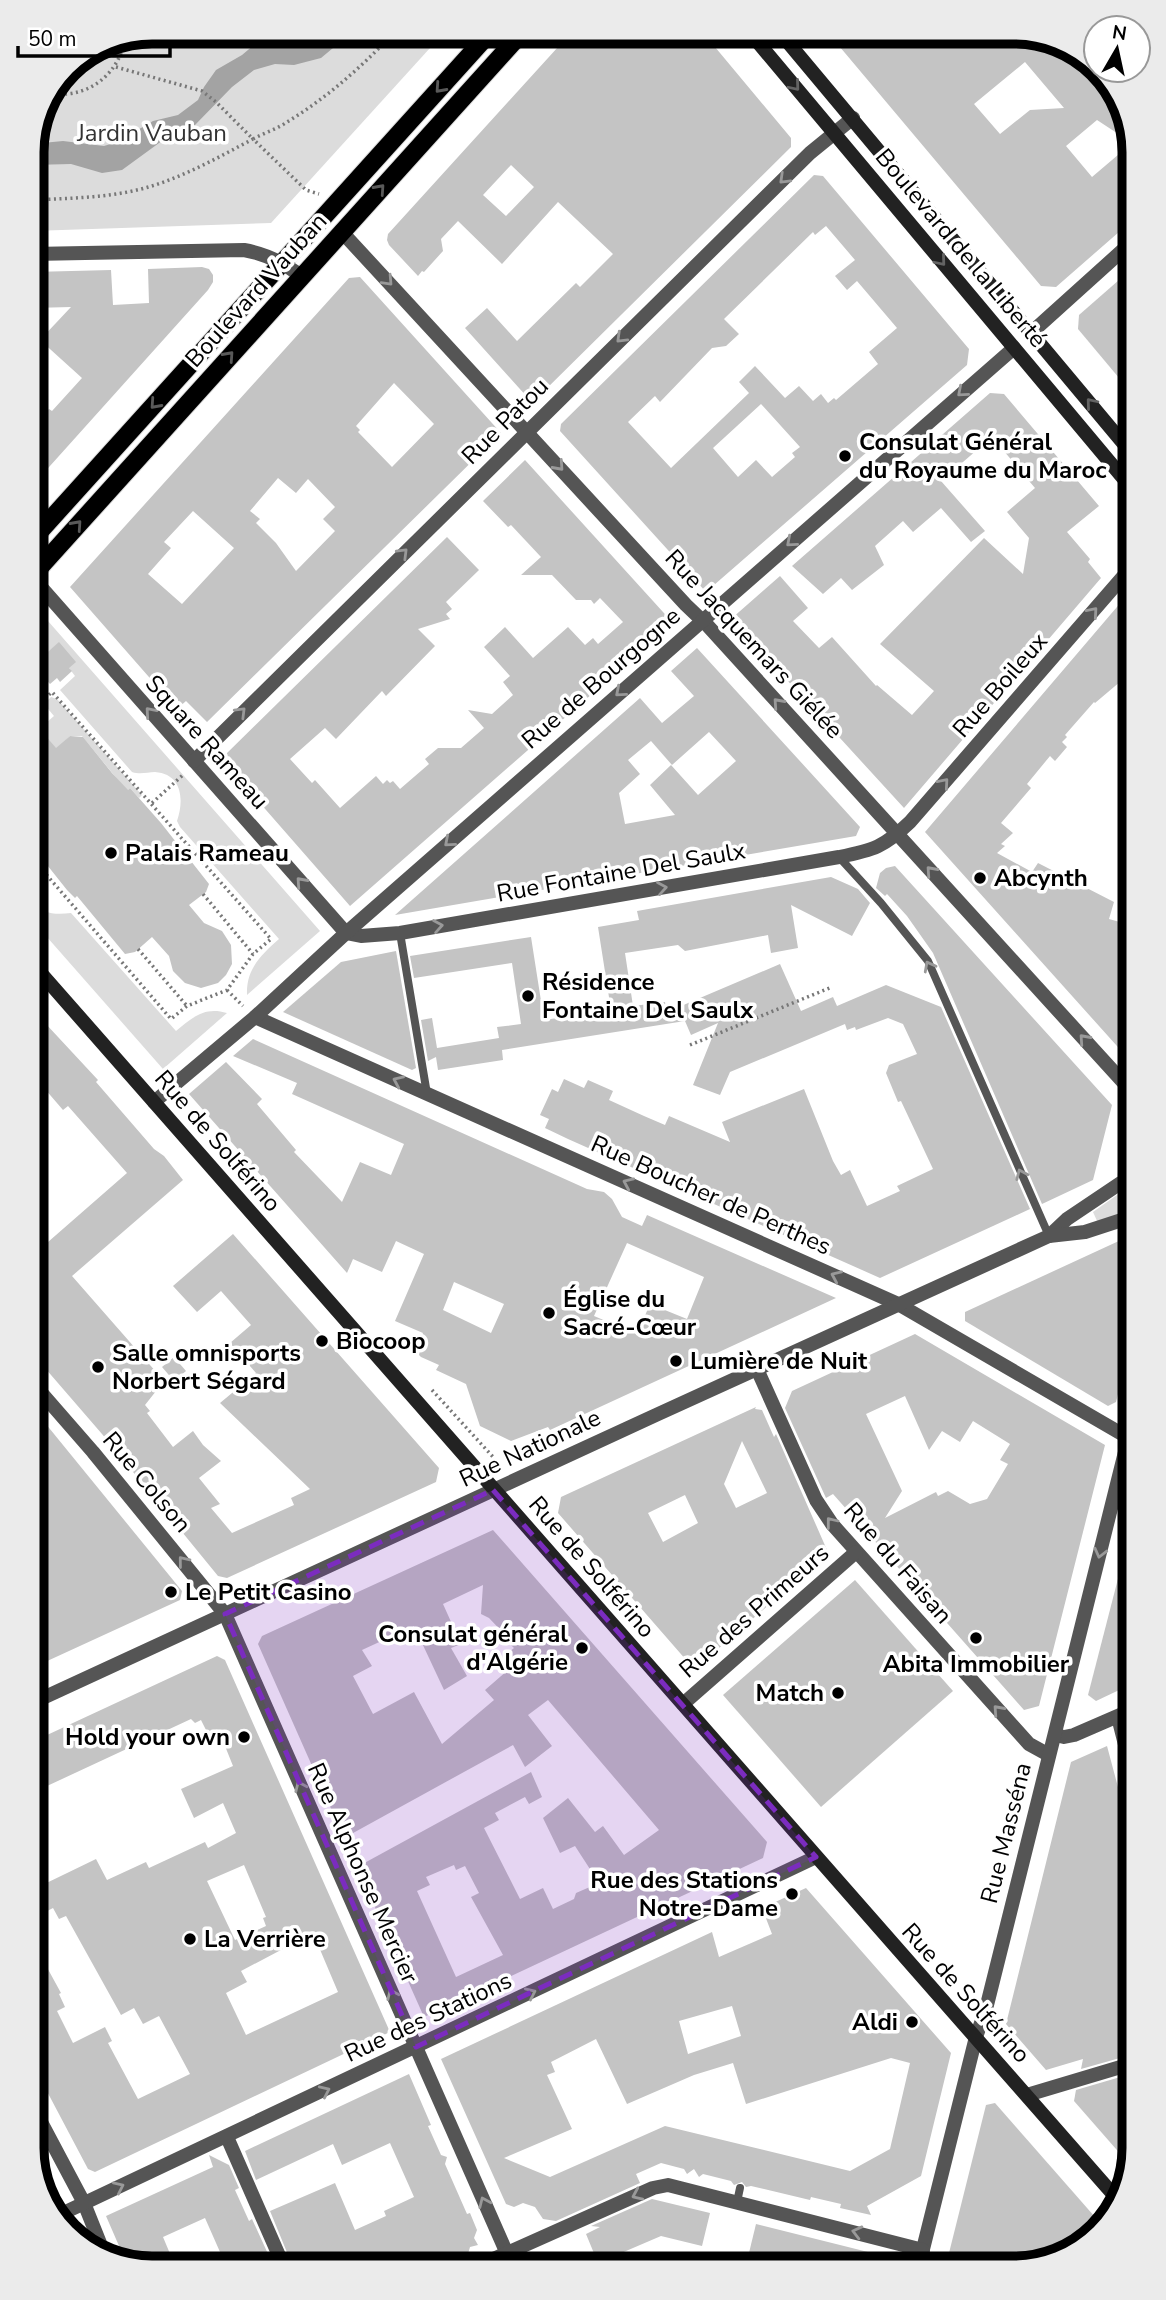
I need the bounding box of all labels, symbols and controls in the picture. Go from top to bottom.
scale bar [18,14,170,58]
north arrow [1082,14,1152,84]
text: N [1110,19,1129,47]
text: 50 m [28,25,77,53]
one-way arrow [787,79,800,91]
one-way arrow [436,80,448,93]
park label: Jardin Vauban [76,117,227,149]
street label: Boulevard de la Liberté [868,142,1054,354]
one-way arrow [779,171,792,184]
one-way arrow [372,185,384,198]
street label: Boulevard Vauban [178,206,334,374]
one-way arrow [933,253,945,266]
one-way arrow [380,273,393,286]
one-way arrow [617,330,630,343]
one-way arrow [221,351,234,364]
street label: Rue Patou [454,370,556,472]
one-way arrow [957,384,970,396]
one-way arrow [151,396,164,409]
one-way arrow [1087,399,1099,412]
place label: Consulat Général du Royaume du Maroc [859,426,1107,486]
marker: Consulat Général du Royaume du Maroc [837,448,853,464]
one-way arrow [551,458,563,471]
one-way arrow [69,520,82,533]
one-way arrow [786,534,799,546]
street label: Rue Jacquemars Giélée [658,542,850,746]
one-way arrow [395,548,408,561]
street label: Rue de Bourgogne [515,600,687,756]
one-way arrow [1085,607,1097,620]
street label: Rue Boileux [945,625,1055,744]
street label: Square Rameau [138,668,276,816]
one-way arrow [615,684,628,696]
one-way arrow [774,698,786,711]
one-way arrow [146,707,158,720]
one-way arrow [233,708,246,721]
one-way arrow [936,778,948,791]
one-way arrow [444,834,457,846]
street label: Rue Fontaine Del Saulx [494,834,748,910]
place label: Palais Rameau [125,837,289,869]
marker: Palais Rameau [103,845,119,861]
place label: Abcynth [994,862,1088,894]
one-way arrow [927,866,939,879]
marker: Abcynth [972,870,988,886]
one-way arrow [297,877,309,890]
one-way arrow [656,881,668,896]
one-way arrow [432,919,444,934]
one-way arrow [924,961,938,974]
place label: Résidence Fontaine Del Saulx [542,966,754,1026]
marker: Résidence Fontaine Del Saulx [520,988,536,1004]
one-way arrow [1080,1034,1093,1047]
street label: Rue de Solférino [148,1063,288,1219]
one-way arrow [393,1075,405,1089]
street label: Rue Boucher de Perthes [586,1128,836,1262]
one-way arrow [1015,1169,1029,1181]
one-way arrow [623,1177,635,1191]
one-way arrow [831,1270,843,1284]
place label: Église du Sacré-Cœur [563,1283,697,1343]
marker: Église du Sacré-Cœur [541,1305,557,1321]
place label: Biocoop [336,1325,426,1357]
marker: Biocoop [314,1333,330,1349]
place label: Salle omnisports Norbert Ségard [112,1337,301,1397]
place label: Lumière de Nuit [690,1345,868,1377]
marker: Lumière de Nuit [668,1353,684,1369]
marker: Salle omnisports Norbert Ségard [90,1359,106,1375]
street label: Rue Nationale [454,1401,606,1495]
street label: Rue Colson [95,1425,199,1539]
street label: Rue de Solférino [522,1489,662,1645]
street label: Rue du Faisan [836,1496,960,1630]
one-way arrow [827,1517,840,1530]
street label: Rue des Primeurs [672,1537,836,1685]
one-way arrow [1094,1547,1108,1559]
one-way arrow [178,1556,191,1568]
place label: Le Petit Casino [185,1576,352,1608]
marker: Le Petit Casino [163,1584,179,1600]
place label: Consulat général d'Algérie [378,1618,568,1678]
marker: Abita Immobilier [968,1630,984,1646]
marker: Consulat général d'Algérie [574,1640,590,1656]
place label: Abita Immobilier [883,1648,1070,1680]
place label: Match [756,1677,824,1709]
marker: Match [830,1685,846,1701]
one-way arrow [994,1705,1007,1718]
place label: Hold your own [65,1721,230,1753]
marker: Hold your own [236,1729,252,1745]
street label: Rue Alphonse Mercier [300,1758,426,1989]
street label: Rue Masséna [973,1759,1039,1907]
one-way arrow [294,1781,308,1794]
place label: Rue des Stations Notre-Dame [590,1864,778,1924]
marker: Rue des Stations Notre-Dame [784,1886,800,1902]
street label: Rue de Solférino [895,1916,1037,2070]
place label: La Verrière [204,1923,326,1955]
marker: La Verrière [182,1931,198,1947]
street label: Rue des Stations [339,1964,517,2070]
one-way arrow [524,1988,536,2002]
one-way arrow [387,1989,401,2001]
place label: Aldi [852,2006,898,2038]
marker: Aldi [904,2014,920,2030]
one-way arrow [318,2085,330,2099]
one-way arrow [112,2181,124,2195]
one-way arrow [632,2187,644,2201]
one-way arrow [478,2197,492,2210]
one-way arrow [851,2226,863,2240]

